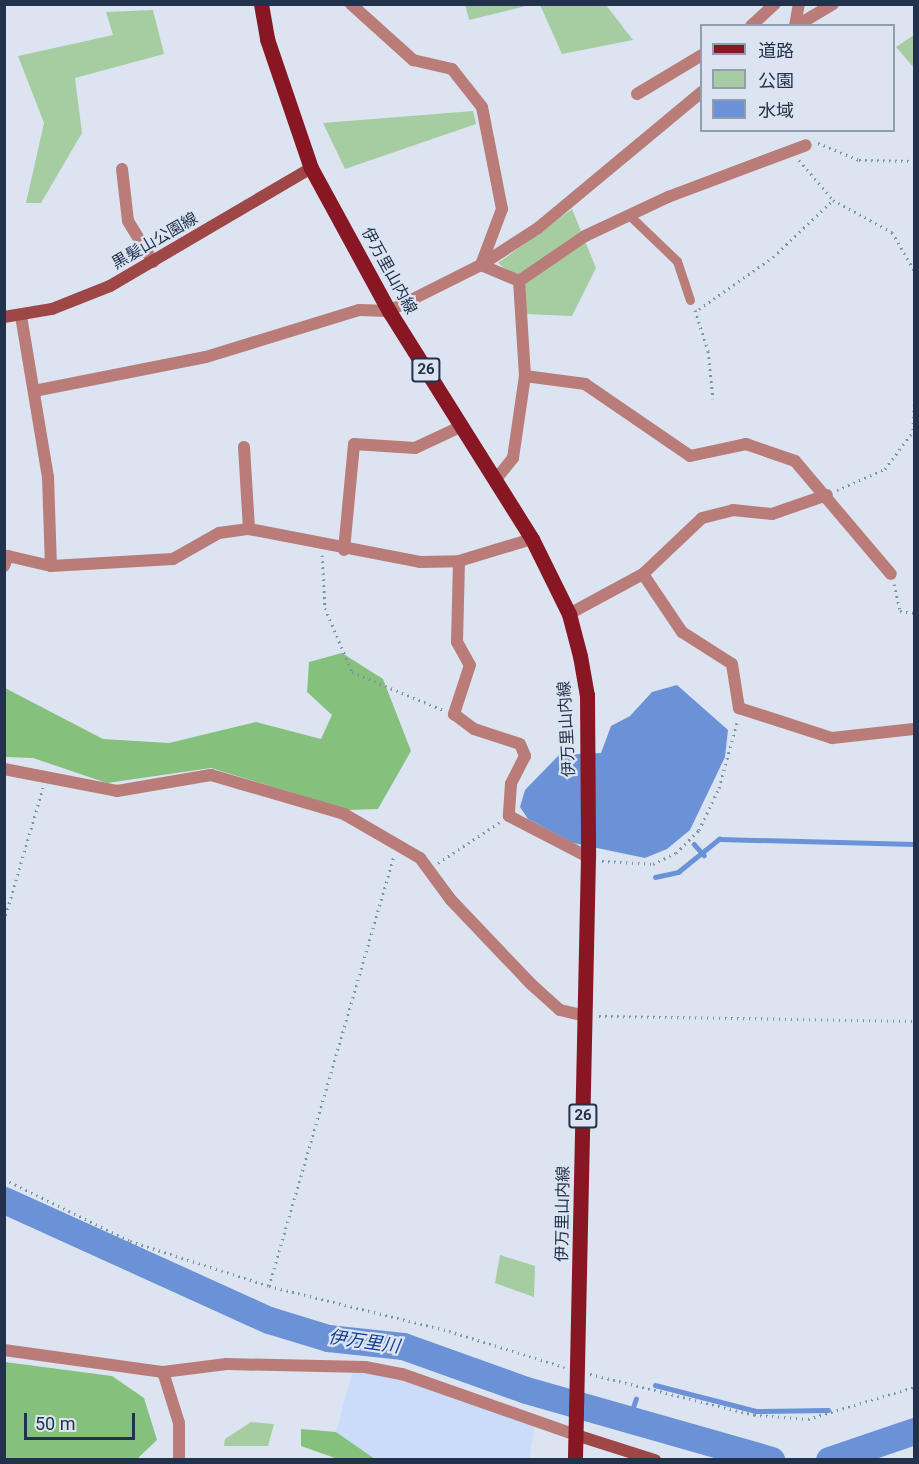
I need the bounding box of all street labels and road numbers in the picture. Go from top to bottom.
street label: 黒髪山公園線 [109,209,201,273]
street label: 伊万里山内線 [357,224,421,318]
road number: 26 [411,358,441,382]
street label: 伊万里山内線 [555,681,579,777]
road number: 26 [568,1104,598,1128]
street label: 伊万里山内線 [553,1166,573,1262]

